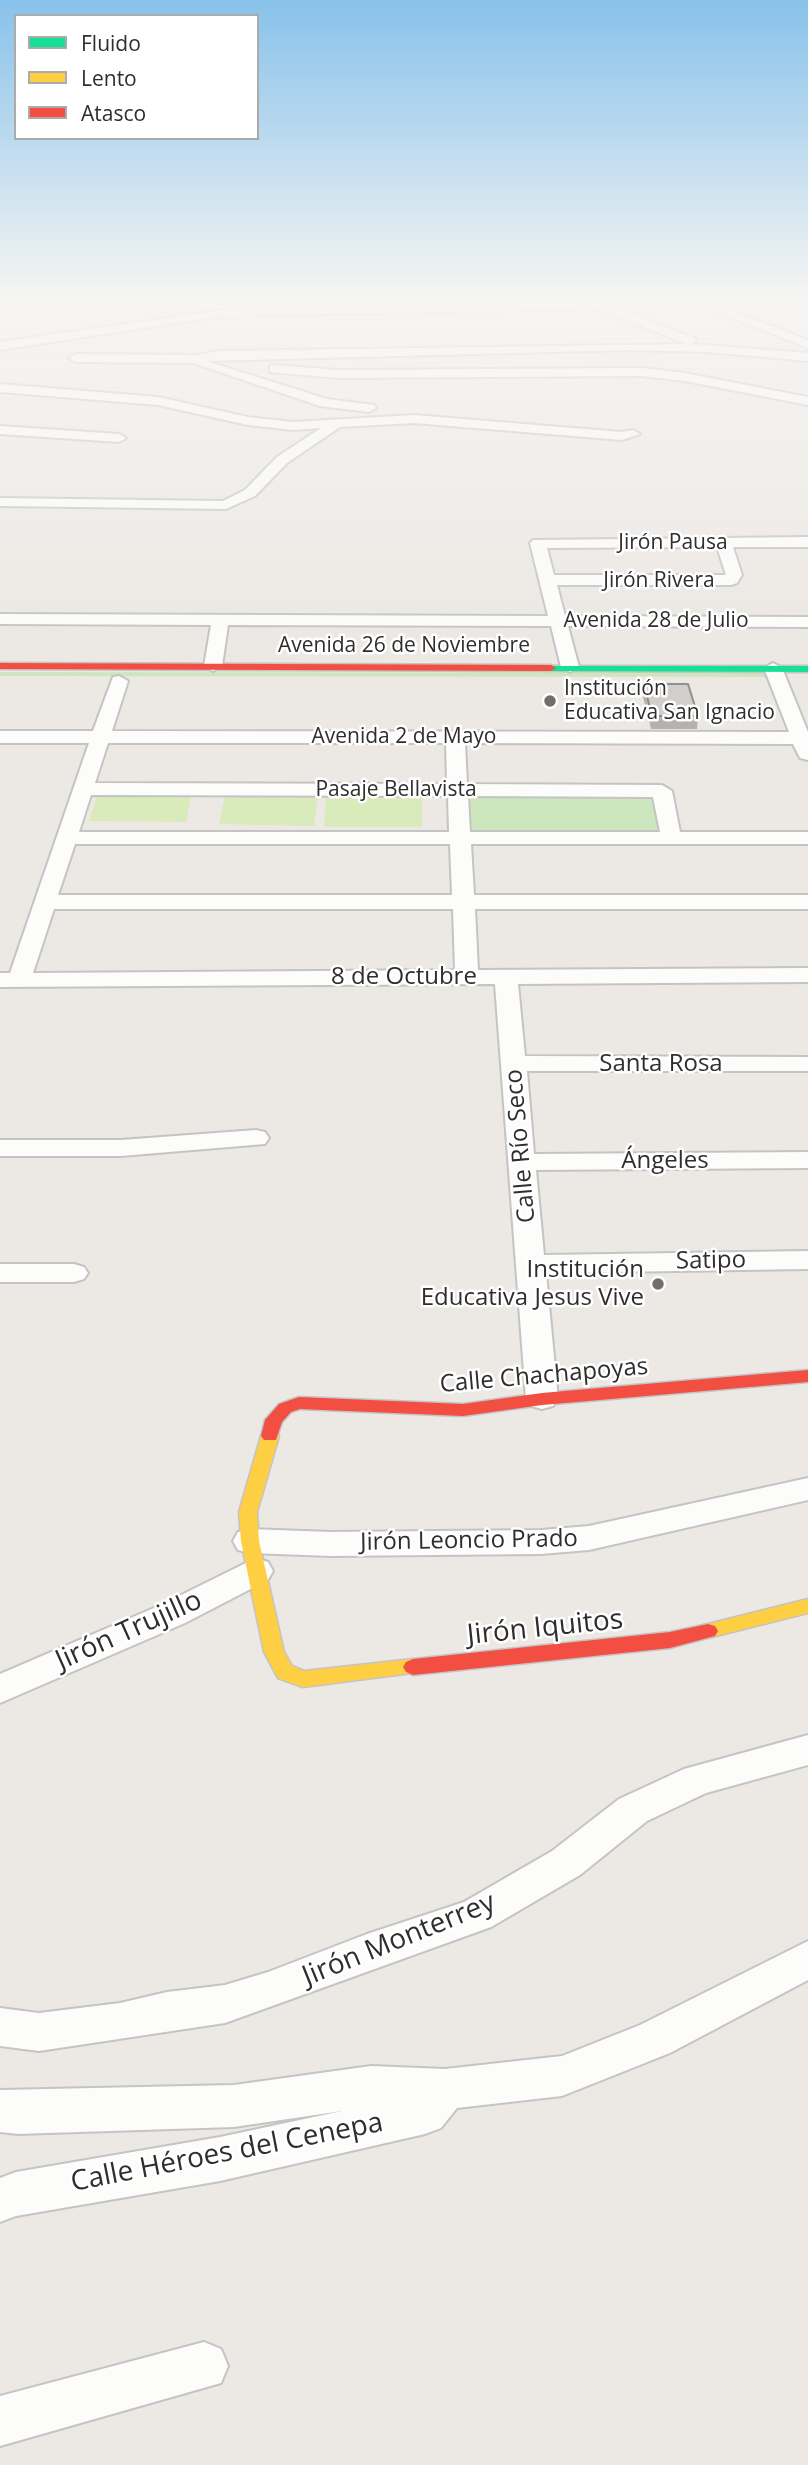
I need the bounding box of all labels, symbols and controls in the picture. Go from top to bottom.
legend [14,14,259,140]
text: Fluido [81,29,141,57]
text: Lento [81,64,137,92]
text: Atasco [81,99,146,127]
street label: Jirón Pausa [618,530,728,556]
street label: Jirón Rivera [603,568,715,594]
street label: Avenida 28 de Julio [563,608,749,634]
street label: Avenida 26 de Noviembre [278,633,530,659]
place label: Institución Educativa San Ignacio [564,676,775,726]
marker: Institución Educativa San Ignacio [542,693,558,709]
street label: Avenida 2 de Mayo [312,724,496,750]
street label: Pasaje Bellavista [315,777,477,803]
street label: 8 de Octubre [331,963,477,991]
street label: Santa Rosa [599,1050,723,1078]
street label: Calle Río Seco [500,1068,542,1224]
street label: Ángeles [621,1147,709,1175]
street label: Satipo [676,1246,746,1276]
place label: Institución Educativa Jesus Vive [421,1256,644,1312]
marker: Institución Educativa Jesus Vive [650,1276,666,1292]
street label: Calle Chachapoyas [439,1353,649,1399]
street label: Jirón Leoncio Prado [360,1525,578,1557]
street label: Jirón Trujillo [51,1584,207,1678]
street label: Jirón Iquitos [465,1603,625,1653]
street label: Jirón Monterrey [298,1886,500,1994]
street label: Calle Héroes del Cenepa [68,2106,386,2200]

